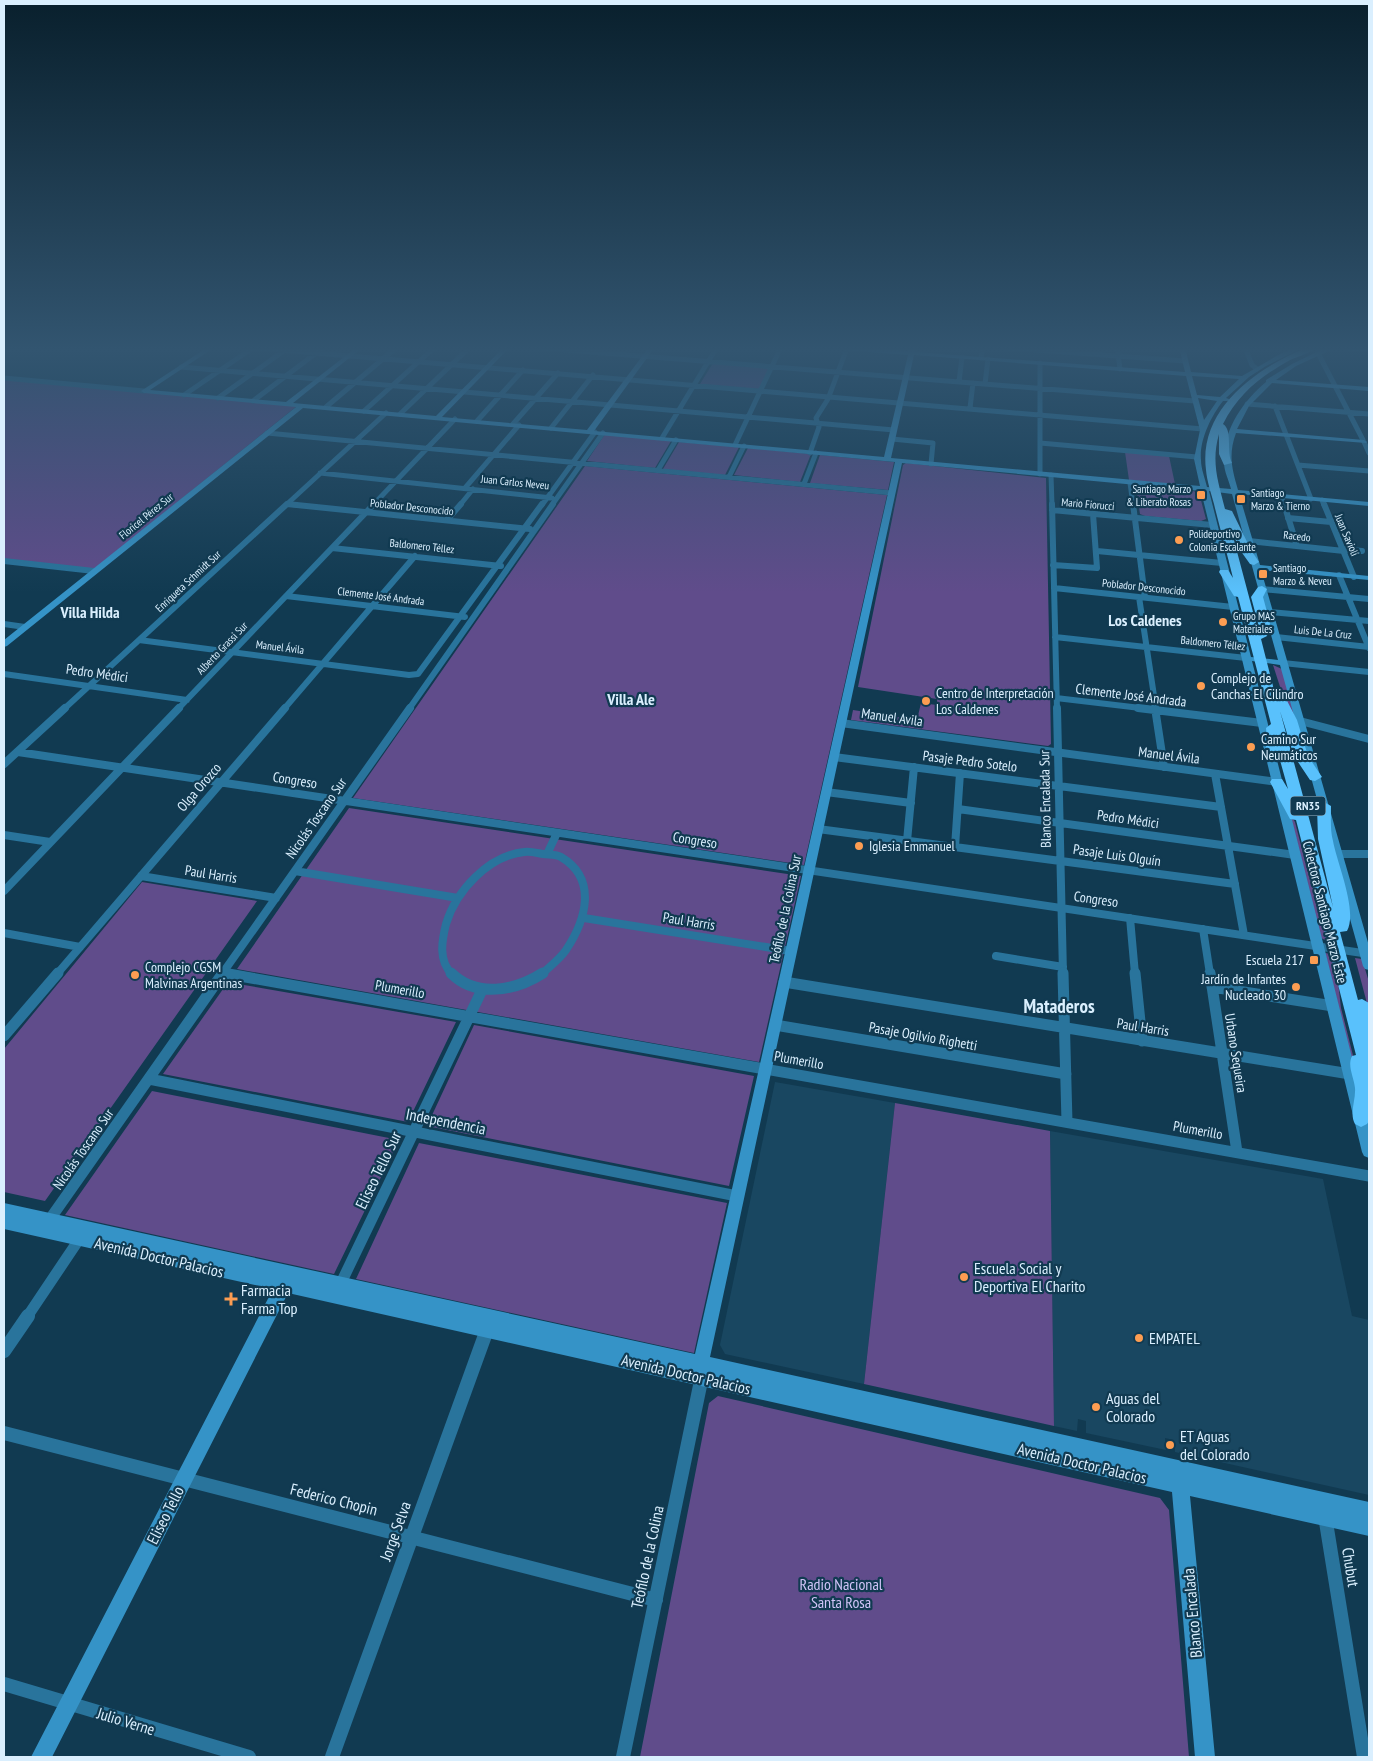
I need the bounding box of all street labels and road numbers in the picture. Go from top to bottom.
street label: Juan Carlos Neveu [479,471,550,493]
street label: Floricel Pérez Sur [116,490,176,542]
street label: Mario Fiorucci [1061,495,1115,513]
street label: Poblador Desconocido [370,496,455,518]
street label: Juan Savioli [1331,511,1362,558]
street label: Racedo [1283,528,1312,544]
street label: Baldomero Téllez [389,536,455,556]
street label: Enriqueta Schmidt Sur [152,547,224,615]
street label: Poblador Desconocido [1102,576,1187,598]
street label: Clemente José Andrada [337,584,425,608]
street label: Alberto Grassi Sur [193,619,251,677]
street label: Luis De La Cruz [1293,622,1353,642]
street label: Baldomero Téllez [1180,633,1246,653]
street label: Manuel Ávila [255,637,305,657]
street label: Pedro Médici [65,660,129,686]
street label: Clemente José Andrada [1075,679,1187,711]
street label: Manuel Avila [860,704,924,730]
street label: Manuel Ávila [1137,742,1201,768]
street label: Pasaje Pedro Sotelo [922,746,1018,776]
street label: Blanco Encalada Sur [1035,750,1055,848]
street label: Olga Orozco [173,759,225,815]
street label: Congreso [272,768,318,792]
street label: Nicolás Toscano Sur [281,774,351,862]
road number: RN35 [1290,796,1326,816]
street label: Pedro Médici [1096,806,1160,832]
street label: Congreso [672,828,718,852]
street label: Colectora Santiago Marzo Este [1299,839,1351,985]
street label: Pasaje Luis Olguín [1072,840,1162,870]
street label: Teófilo de la Colina Sur [765,853,805,965]
street label: Paul Harris [184,861,239,887]
street label: Congreso [1073,887,1119,911]
street label: Paul Harris [662,908,717,934]
street label: Plumerillo [374,976,426,1002]
street label: Urbano Sequeira [1221,1012,1251,1094]
street label: Paul Harris [1116,1014,1171,1040]
street label: Pasaje Ogilvio Righetti [867,1018,979,1054]
street label: Plumerillo [773,1047,825,1073]
street label: Independencia [404,1103,488,1139]
street label: Nicolás Toscano Sur [48,1105,118,1193]
street label: Plumerillo [1172,1117,1224,1143]
street label: Eliseo Tello Sur [351,1127,406,1212]
street label: Avenida Doctor Palacios [93,1232,225,1282]
street label: Avenida Doctor Palacios [620,1349,752,1399]
street label: Avenida Doctor Palacios [1016,1438,1148,1488]
street label: Federico Chopin [288,1479,380,1519]
street label: Eliseo Tello [142,1483,188,1547]
street label: Jorge Selva [375,1499,415,1564]
street label: Teófilo de la Colina [626,1504,668,1610]
street label: Chubut [1338,1546,1364,1589]
street label: Blanco Encalada [1178,1567,1206,1659]
street label: Julio Verne [94,1702,157,1739]

